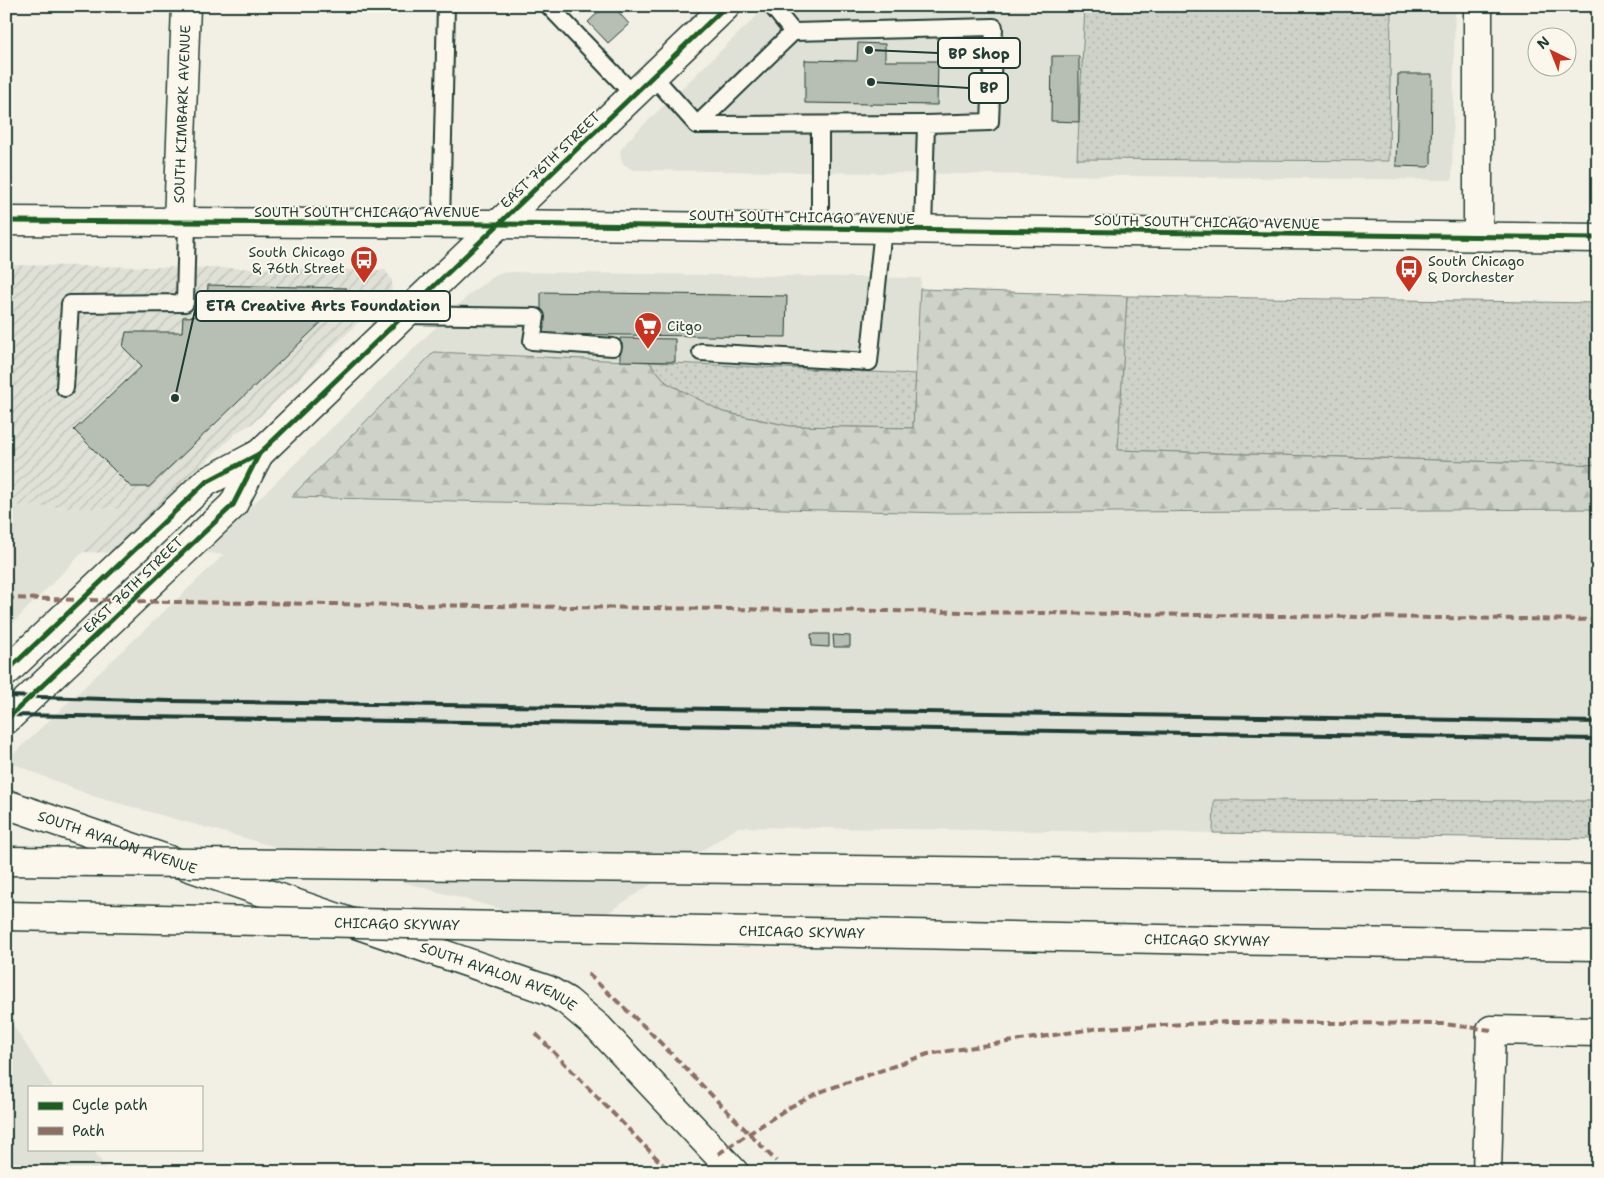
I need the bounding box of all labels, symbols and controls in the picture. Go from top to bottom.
street label: SOUTH KIMBARK AVENUE [170,24,194,204]
north arrow [1526,28,1576,78]
text: N [1533,32,1553,53]
callout: BP Shop [938,38,1020,68]
text: BP Shop [948,44,1010,64]
callout: BP [969,73,1008,103]
text: BP [980,78,998,98]
street label: EAST 76TH STREET [496,108,604,212]
street label: SOUTH SOUTH CHICAGO AVENUE [254,203,480,221]
street label: SOUTH SOUTH CHICAGO AVENUE [689,206,915,228]
street label: SOUTH SOUTH CHICAGO AVENUE [1094,211,1320,233]
place label: South Chicago & 76th Street [249,243,345,277]
bus stop icon: South Chicago & 76th Street [349,245,379,284]
place label: South Chicago & Dorchester [1428,252,1525,286]
bus stop icon: South Chicago & Dorchester [1394,254,1424,293]
callout: ETA Creative Arts Foundation [196,291,450,321]
text: ETA Creative Arts Foundation [206,296,440,316]
supermarket icon: Citgo [633,311,663,350]
place label: Citgo [667,317,702,335]
street label: EAST 76TH STREET [79,533,187,637]
street label: SOUTH AVALON AVENUE [36,807,200,878]
street label: CHICAGO SKYWAY [334,914,460,934]
street label: CHICAGO SKYWAY [739,922,865,942]
street label: CHICAGO SKYWAY [1144,930,1271,950]
street label: SOUTH AVALON AVENUE [418,938,581,1015]
legend [28,1086,202,1150]
text: Cycle path [72,1095,148,1115]
text: Path [72,1121,105,1141]

